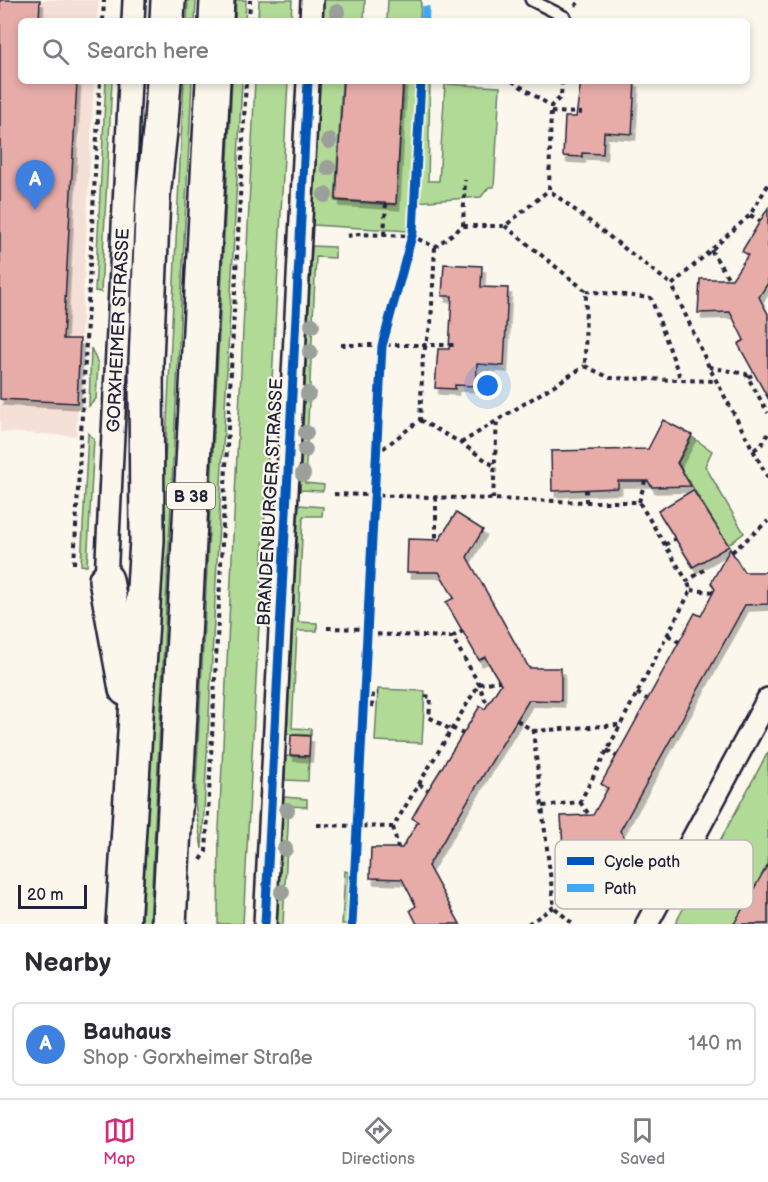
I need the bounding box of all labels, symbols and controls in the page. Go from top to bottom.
search box [18,18,750,84]
icon: search [39,35,72,68]
text: Search here [87,38,209,65]
pin: A [15,160,54,210]
street label: GORXHEIMER STRASSE [103,228,134,433]
your location [473,371,502,400]
street label: BRANDENBURGER STRASSE [254,378,287,626]
road number: B 38 [167,483,215,509]
legend [555,840,753,909]
text: Cycle path [604,853,680,872]
text: Path [604,880,636,899]
scale bar [18,882,87,910]
text: 20 m [27,886,63,905]
text: Nearby [24,948,111,979]
text: Bauhaus [83,1019,171,1046]
text: A [39,1032,52,1056]
text: 140 m [688,1032,742,1056]
text: Shop · Gorxheimer Straße [83,1046,313,1070]
tab: Map [103,1114,136,1169]
tab: Directions [341,1114,415,1169]
tab: Saved [620,1114,665,1169]

